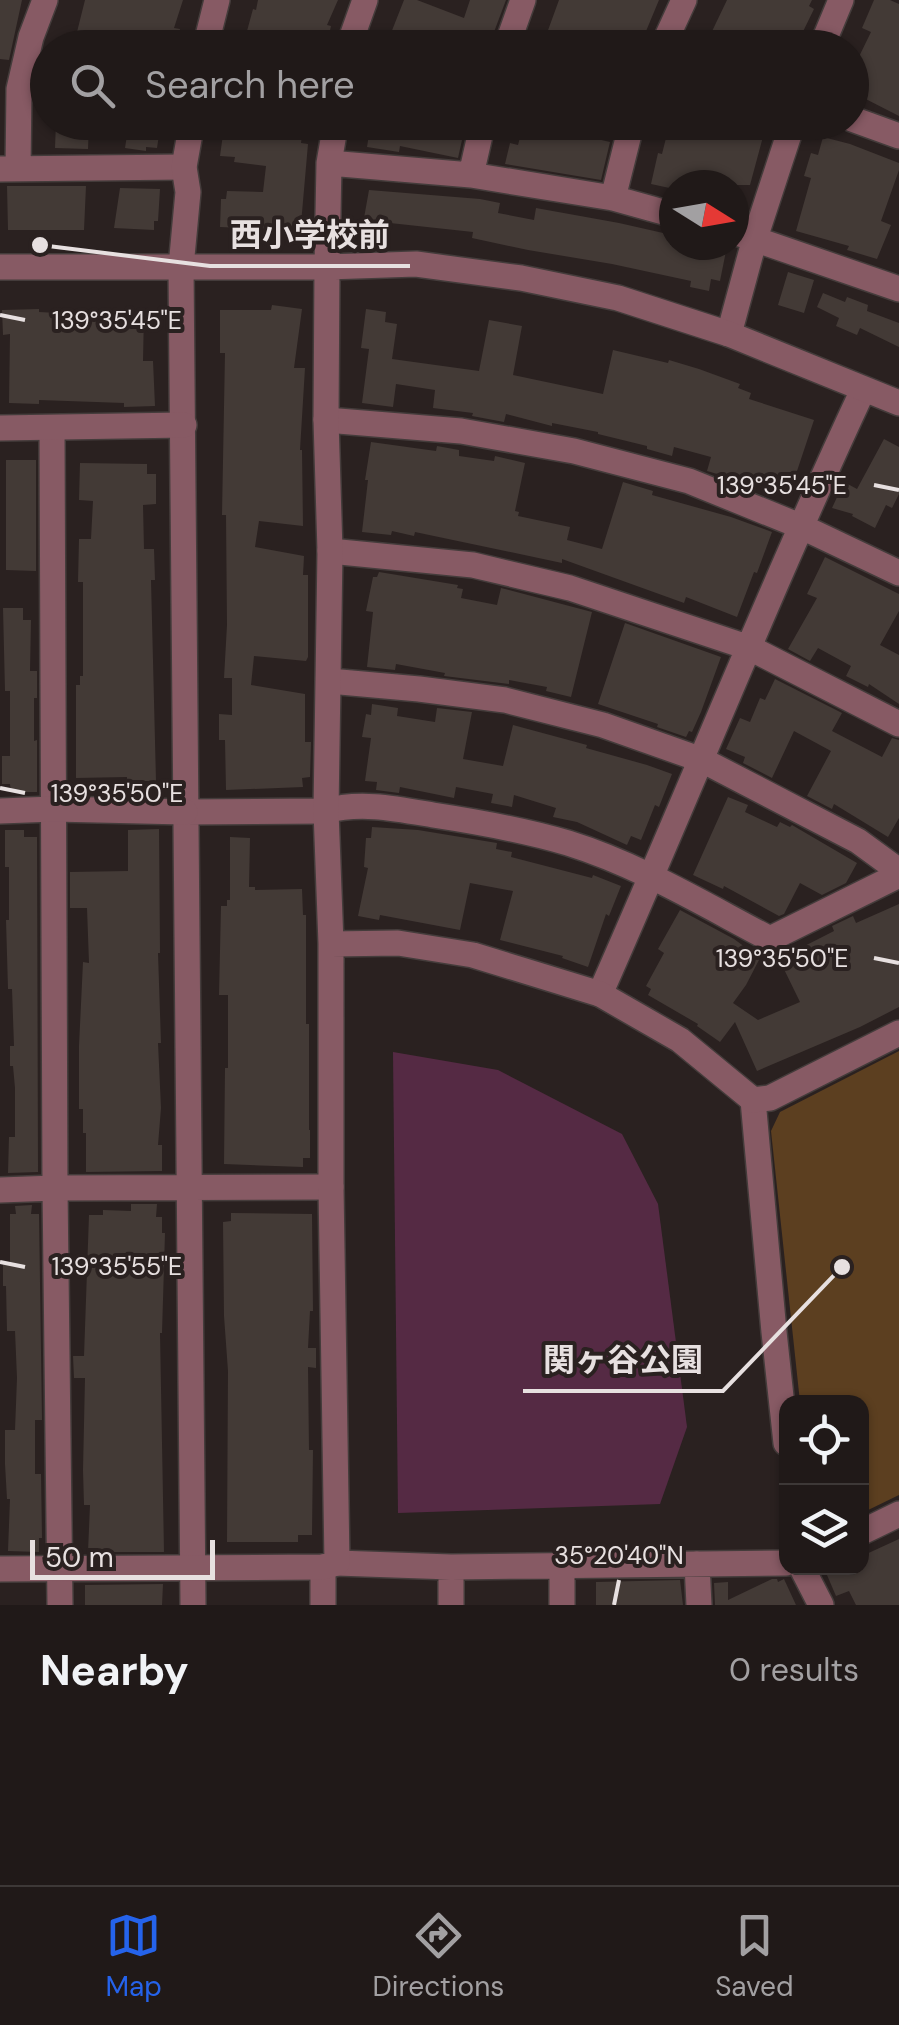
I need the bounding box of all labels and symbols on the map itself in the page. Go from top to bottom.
north arrow [659,170,749,260]
callout: 西小学校前 [210,204,410,266]
text: 西小学校前 [230,214,390,256]
text: 139°35'45"E [52,304,182,337]
text: 139°35'45"E [717,469,847,502]
text: 139°35'50"E [51,777,183,810]
text: 139°35'50"E [716,942,848,975]
text: 139°35'55"E [52,1250,182,1283]
callout: 関ヶ谷公園 [523,1329,723,1391]
text: 関ヶ谷公園 [543,1339,703,1381]
scale bar [30,1535,215,1580]
text: 35°20'40"N [554,1539,684,1572]

